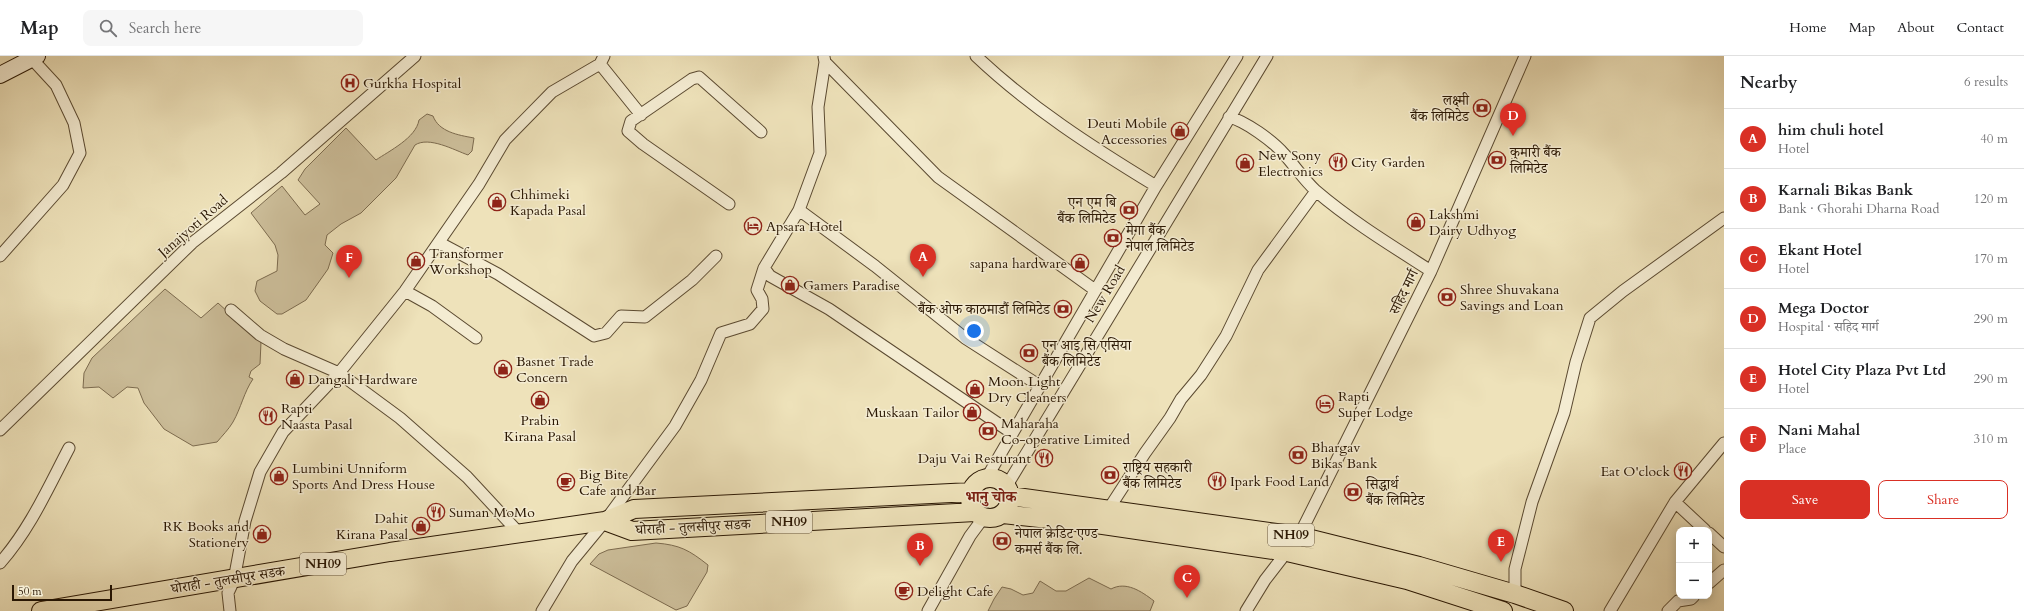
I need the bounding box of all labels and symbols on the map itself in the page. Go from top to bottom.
hospital icon: Gurkha Hospital [340,73,360,93]
place label: Gurkha Hospital [363,74,462,93]
place label: लक्ष्मी बैंक लिमिटेड [1410,91,1470,126]
bank icon: लक्ष्मी बैंक लिमिटेड [1472,98,1492,118]
pin: D [1500,103,1526,136]
place label: Deuti Mobile Accessories [1087,114,1167,149]
shop icon: Deuti Mobile Accessories [1170,121,1190,141]
place label: कुमारी बैंक लिमिटेड [1509,143,1562,178]
place label: New Sony Electronics [1258,146,1323,181]
bank icon: कुमारी बैंक लिमिटेड [1487,150,1507,170]
restaurant icon: City Garden [1328,152,1348,172]
shop icon: New Sony Electronics [1235,153,1255,173]
place label: City Garden [1351,153,1425,172]
place label: Chhimeki Kapada Pasal [510,185,586,220]
street label: Janajyoti Road [153,190,232,263]
shop icon: Chhimeki Kapada Pasal [487,192,507,212]
place label: एन एम बि बैंक लिमिटेड [1057,193,1117,228]
bank icon: एन एम बि बैंक लिमिटेड [1119,200,1139,220]
place label: Lakshmi Dairy Udhyog [1429,205,1516,240]
shop icon: Lakshmi Dairy Udhyog [1406,212,1426,232]
hotel icon: Apsara Hotel [743,216,763,236]
place label: Apsara Hotel [766,217,843,236]
place label: मेगा बैंक नेपाल लिमिटेड [1125,221,1195,256]
bank icon: मेगा बैंक नेपाल लिमिटेड [1103,228,1123,248]
place label: Transformer Workshop [428,244,504,279]
pin: A [910,244,936,277]
pin: F [336,245,362,278]
shop icon: Transformer Workshop [406,251,426,271]
shop icon: sapana hardware [1070,253,1090,273]
place label: sapana hardware [970,254,1067,273]
street label: New Road [1080,261,1130,326]
street label: सहिद मार्ग [1385,265,1423,319]
shop icon: Gamers Paradise [780,275,800,295]
place label: Gamers Paradise [803,276,900,295]
place label: Shree Shuvakana Savings and Loan [1460,280,1564,315]
bank icon: Shree Shuvakana Savings and Loan [1437,287,1457,307]
bank icon: बैंक ओफ काठमाडौं लिमिटेड [1053,299,1073,319]
place label: बैंक ओफ काठमाडौं लिमिटेड [917,300,1051,319]
your location [964,321,984,341]
place label: एन आइ सि एसिया बैंक लिमिटेड [1041,336,1132,371]
bank icon: एन आइ सि एसिया बैंक लिमिटेड [1019,343,1039,363]
place label: Basnet Trade Concern [516,352,594,387]
shop icon: Basnet Trade Concern [493,359,513,379]
shop icon: Dangali Hardware [285,369,305,389]
place label: Dangali Hardware [308,370,418,389]
place label: Moon Light Dry Cleaners [988,372,1067,407]
shop icon: Moon Light Dry Cleaners [965,379,985,399]
place label: Rapti Super Lodge [1338,387,1413,422]
shop icon: Prabin Kirana Pasal [530,390,550,410]
hotel icon: Rapti Super Lodge [1315,394,1335,414]
place label: Rapti Naasta Pasal [281,399,353,434]
shop icon: Muskaan Tailor [962,402,982,422]
place label: Muskaan Tailor [866,403,960,422]
restaurant icon: Rapti Naasta Pasal [258,406,278,426]
place label: Prabin Kirana Pasal [504,411,576,446]
place label: Maharaha Co-operative Limited [1001,414,1131,449]
bank icon: Maharaha Co-operative Limited [978,421,998,441]
place label: Bhargav Bikas Bank [1311,438,1378,473]
bank icon: Bhargav Bikas Bank [1288,445,1308,465]
restaurant icon: Daju Vai Resturant [1034,448,1054,468]
place label: Daju Vai Resturant [918,449,1032,468]
place label: राष्ट्रिय सहकारी बैंक लिमिटेड [1122,458,1192,493]
place label: Lumbini Unniform Sports And Dress House [292,459,435,494]
restaurant icon: Eat O'clock [1673,461,1693,481]
place label: Eat O'clock [1600,462,1671,481]
place label: Big Bite Cafe and Bar [579,465,657,500]
bank icon: राष्ट्रिय सहकारी बैंक लिमिटेड [1100,465,1120,485]
shop icon: Lumbini Unniform Sports And Dress House [269,466,289,486]
restaurant icon: Ipark Food Land [1207,471,1227,491]
cafe icon: Big Bite Cafe and Bar [556,472,576,492]
place label: Ipark Food Land [1230,472,1329,491]
place label: सिद्धार्थ बैंक लिमिटेड [1365,475,1425,510]
bank icon: सिद्धार्थ बैंक लिमिटेड [1343,482,1363,502]
district label: भानु चोक [965,487,1017,507]
restaurant icon: Suman MoMo [426,502,446,522]
place label: Suman MoMo [449,503,535,522]
place label: Dahit Kirana Pasal [336,509,409,544]
road number: NH09 [766,511,812,533]
street label: घोराही - तुलसीपुर सडक [634,514,752,540]
shop icon: Dahit Kirana Pasal [411,516,431,536]
place label: RK Books and Stationery [163,517,250,552]
shop icon: RK Books and Stationery [252,524,272,544]
place label: नेपाल क्रेडिट एण्ड कमर्स बैंक लि. [1014,524,1098,559]
road number: NH09 [1268,524,1314,546]
pin: E [1488,529,1514,562]
bank icon: नेपाल क्रेडिट एण्ड कमर्स बैंक लि. [992,531,1012,551]
pin: B [907,533,933,566]
road number: NH09 [300,553,346,575]
street label: घोराही - तुलसीपुर सडक [169,561,287,599]
pin: C [1174,565,1200,598]
cafe icon: Delight Cafe [894,581,914,601]
place label: Delight Cafe [917,582,993,601]
scale bar [12,583,112,602]

